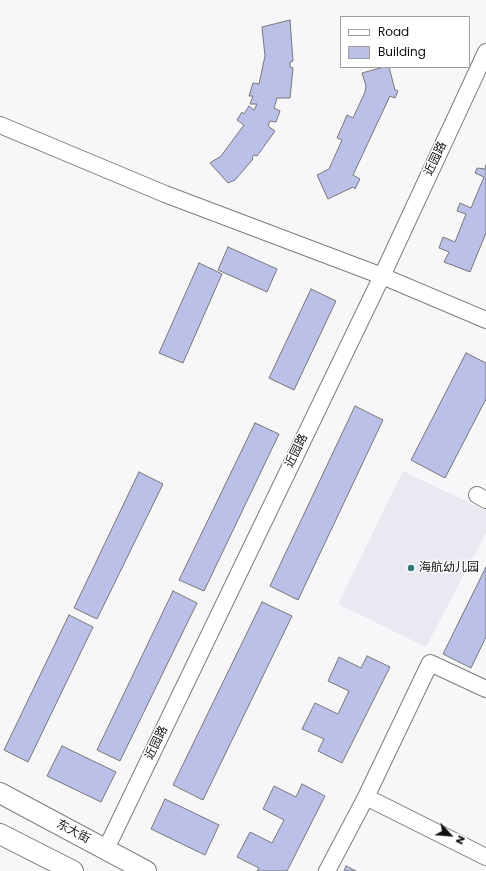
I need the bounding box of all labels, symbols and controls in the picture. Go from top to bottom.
legend [340,16,470,68]
text: Road [378,23,409,40]
text: Building [378,43,426,60]
street label: 近园路 [422,140,450,178]
street label: 近园路 [283,432,311,470]
place label: 海航幼儿园 [419,561,479,575]
marker: 海航幼儿园 [406,563,416,573]
street label: 近园路 [143,724,171,762]
north arrow [430,815,470,855]
street label: 东大街 [54,817,92,847]
text: N [452,833,470,847]

